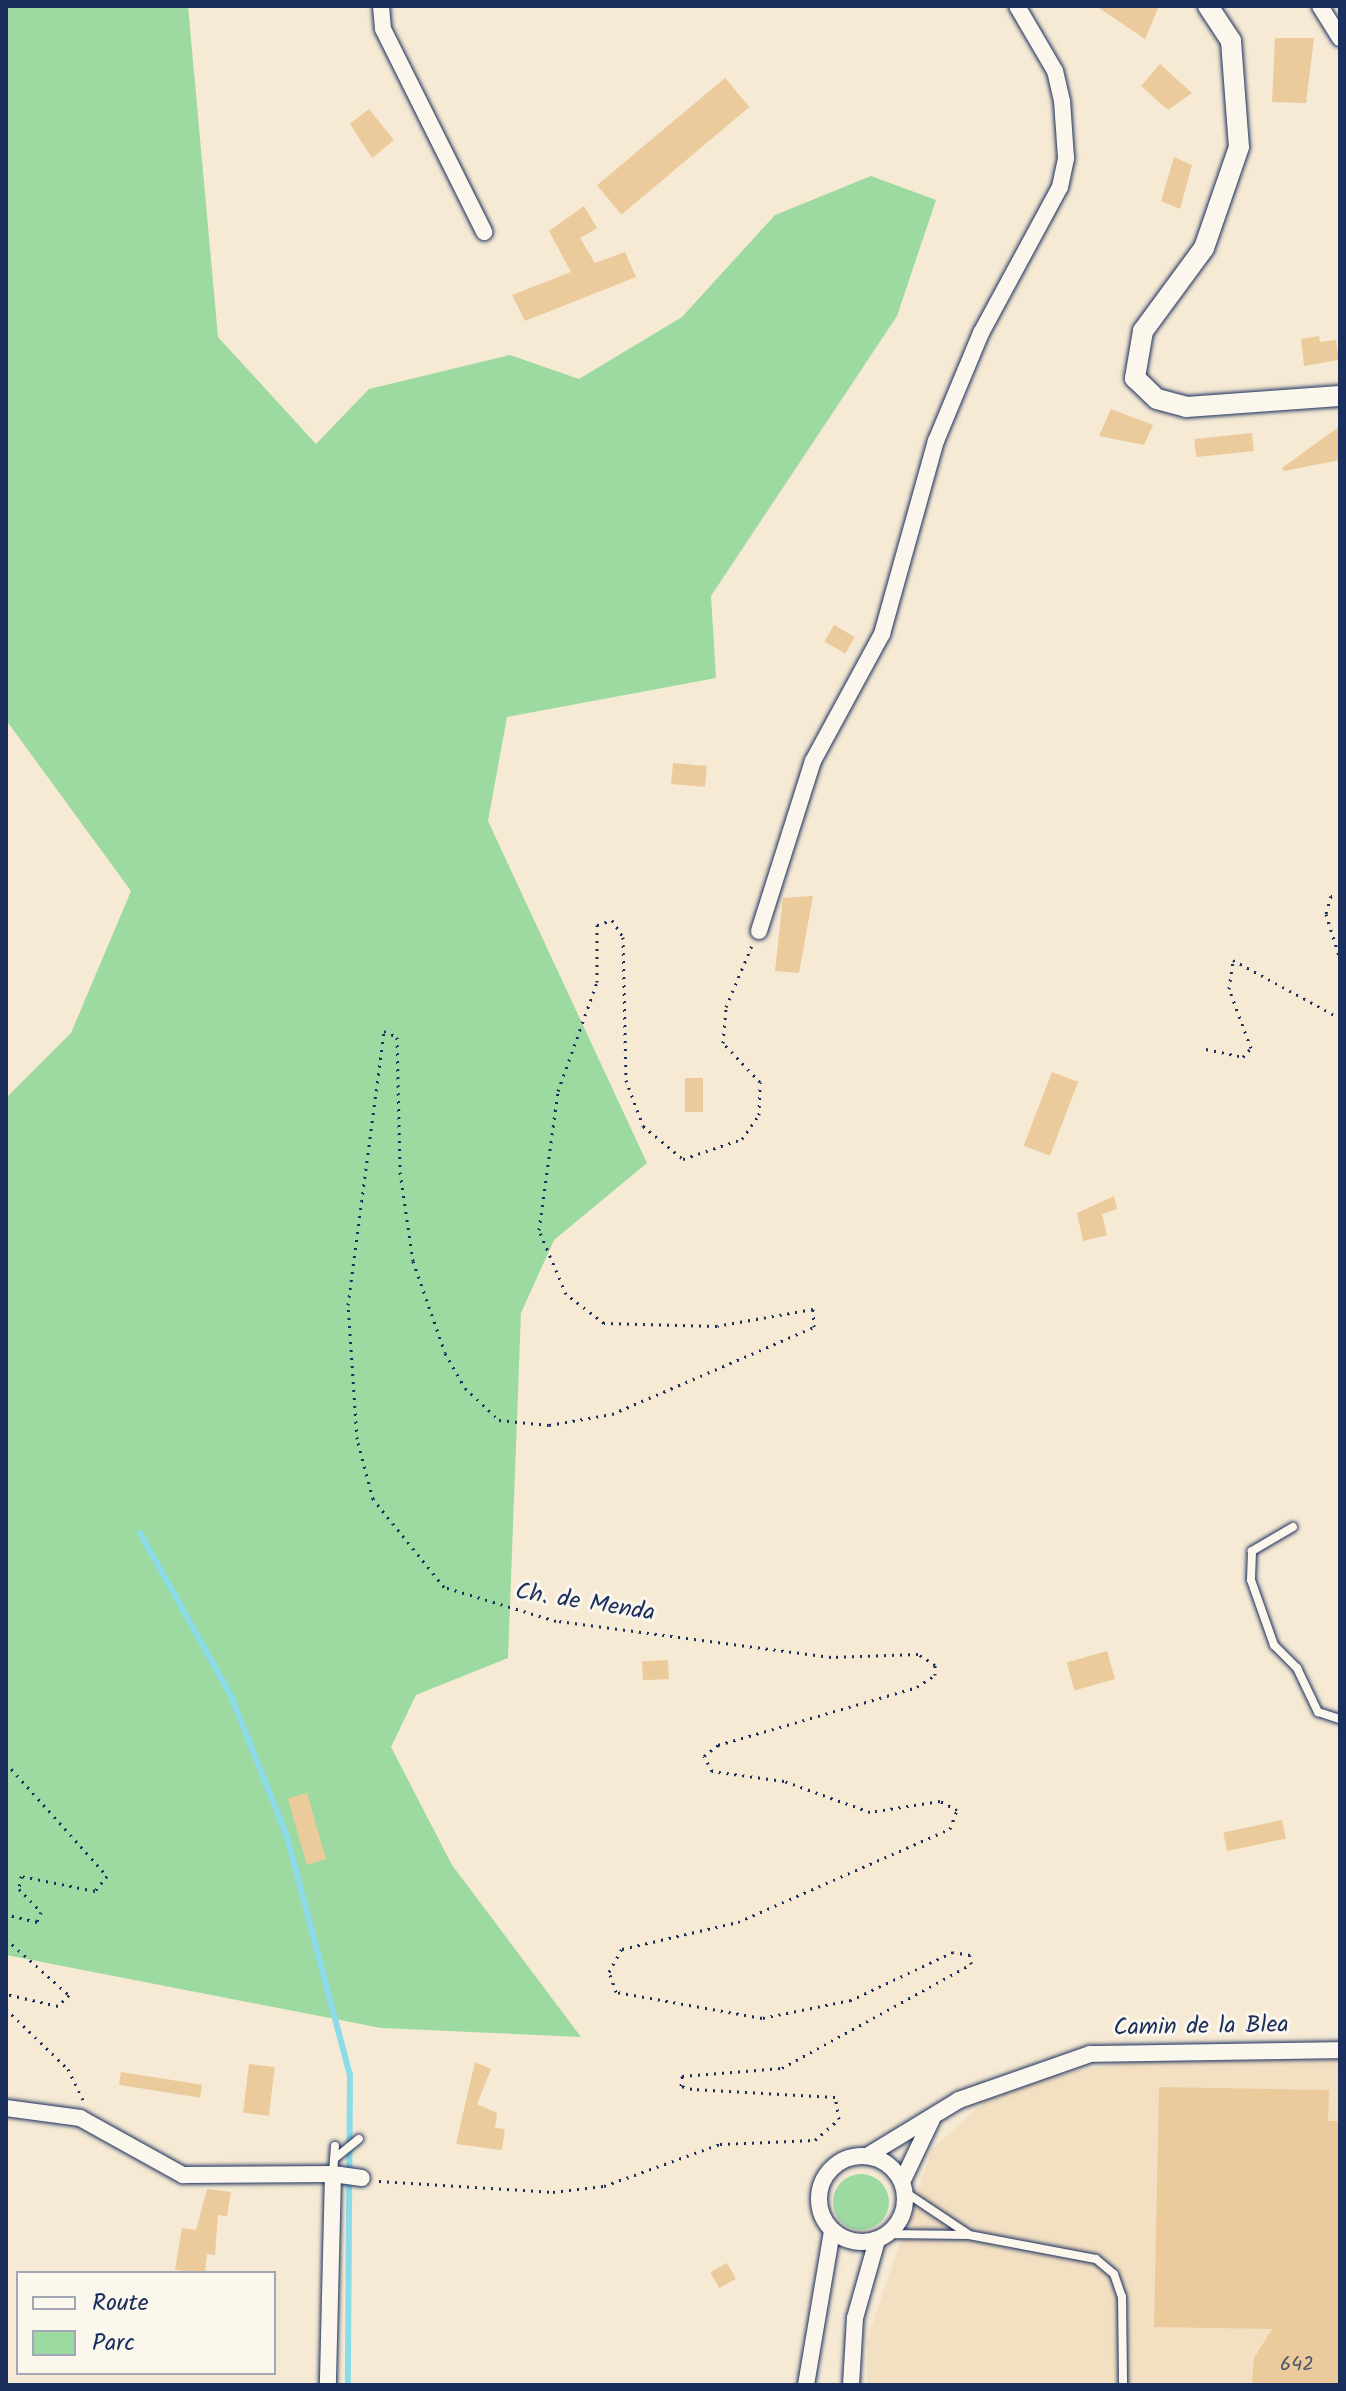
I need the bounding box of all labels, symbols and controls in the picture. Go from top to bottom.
street label: Ch. de Menda [513,1578,657,1628]
street label: Camin de la Blea [1113,2011,1289,2043]
legend [16,2271,276,2375]
text: Route [92,2284,149,2323]
text: Parc [92,2324,135,2363]
house number: 642 [1280,2353,1314,2377]

